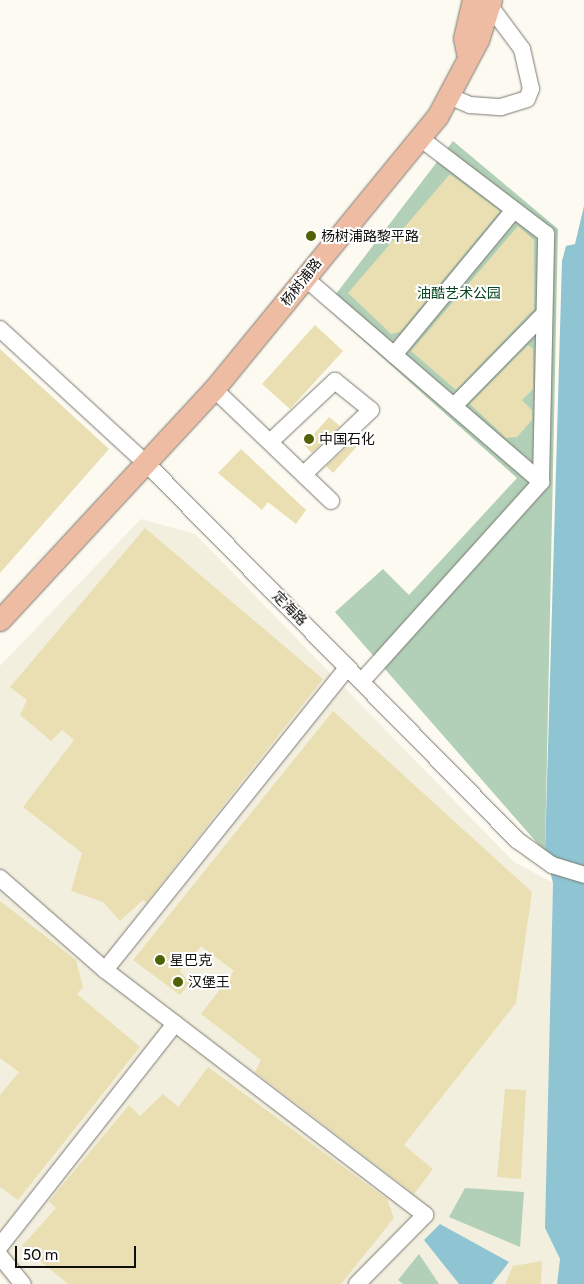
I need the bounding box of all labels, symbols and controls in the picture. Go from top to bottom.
place label: 杨树浦路黎平路 [321,228,419,244]
marker: 杨树浦路黎平路 [305,230,317,242]
street label: 杨树浦路 [277,255,325,309]
park label: 油酷艺术公园 [417,285,501,301]
place label: 中国石化 [319,431,375,447]
marker: 中国石化 [303,433,315,445]
street label: 定海路 [269,587,311,629]
place label: 星巴克 [170,952,212,968]
marker: 星巴克 [154,954,166,966]
place label: 汉堡王 [188,974,230,990]
marker: 汉堡王 [172,976,184,988]
scale bar [18,1236,139,1268]
text: 50 m [23,1246,58,1264]

